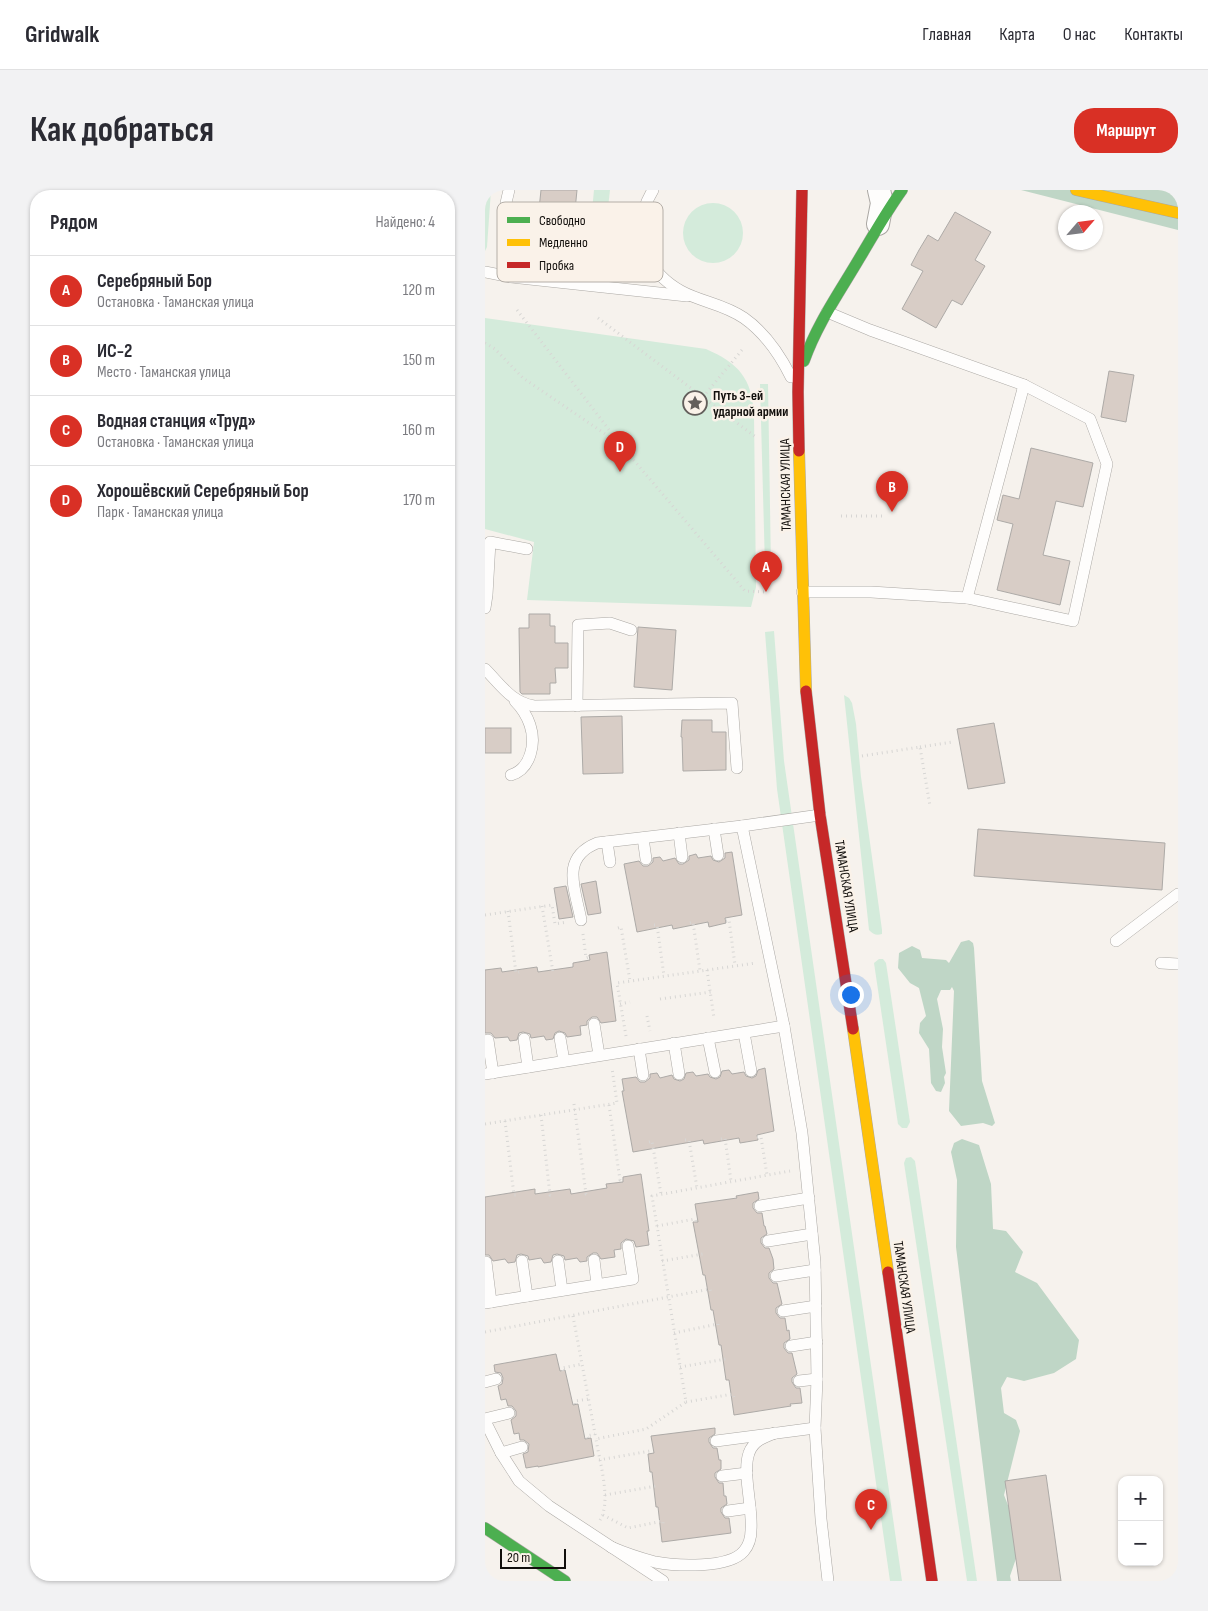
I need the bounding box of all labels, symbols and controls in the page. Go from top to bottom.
text: Gridwalk [25,20,99,49]
text: Главная [922,24,971,45]
text: Карта [999,24,1035,45]
text: О нас [1063,24,1096,45]
text: Контакты [1124,24,1183,45]
button: Маршрут [1074,108,1178,153]
text: Как добраться [30,109,214,152]
legend [497,202,663,282]
north arrow [1058,205,1103,250]
text: Рядом [50,210,98,235]
text: Свободно [539,212,586,229]
text: Найдено: 4 [375,213,435,232]
text: Медленно [539,234,588,251]
text: Пробка [539,257,574,274]
text: Серебряный Бор [97,270,212,293]
text: A [62,281,70,300]
text: 120 m [403,281,435,300]
text: Остановка · Таманская улица [97,293,254,312]
text: ИС-2 [97,340,132,363]
text: B [62,351,70,370]
text: 150 m [403,351,435,370]
text: Место · Таманская улица [97,363,231,382]
place label: Путь 3-ей ударной армии [713,387,788,420]
place icon: Путь 3-ей ударной армии [682,390,708,416]
text: Водная станция «Труд» [97,410,256,433]
text: C [62,421,70,440]
text: 160 m [402,421,435,440]
pin: D [604,431,636,472]
text: Остановка · Таманская улица [97,433,254,452]
street label: ТАМАНСКАЯ УЛИЦА [776,437,795,532]
pin: B [876,471,908,512]
text: Хорошёвский Серебряный Бор [97,480,309,503]
text: D [62,491,70,510]
text: 170 m [403,491,435,510]
text: Парк · Таманская улица [97,503,223,522]
pin: A [750,551,782,592]
street label: ТАМАНСКАЯ УЛИЦА [831,839,862,934]
your location [838,982,864,1008]
street label: ТАМАНСКАЯ УЛИЦА [890,1240,920,1335]
map controls [1118,1476,1163,1566]
button: + [1118,1476,1163,1521]
pin: C [855,1489,887,1530]
button: − [1118,1521,1163,1566]
scale bar [500,1546,566,1569]
text: 20 m [507,1549,530,1566]

